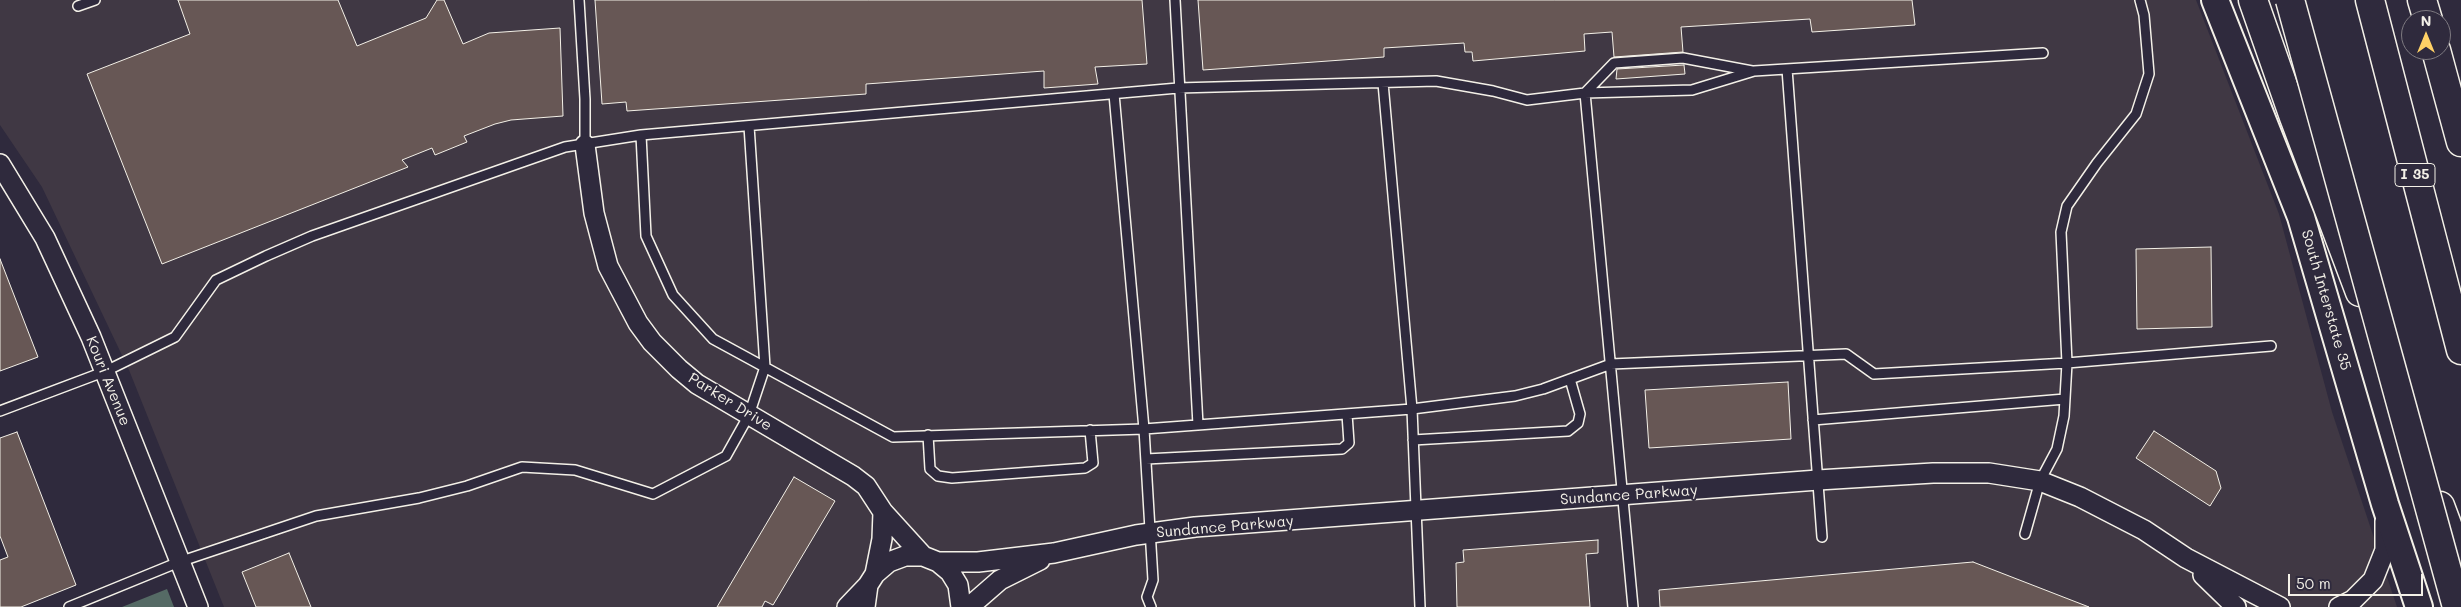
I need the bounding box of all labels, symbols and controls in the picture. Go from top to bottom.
north arrow [2401,10,2451,60]
text: N [2421,11,2431,30]
road number: I 35 [2395,164,2435,186]
street label: South Interstate 35 [2297,228,2355,372]
street label: Kouri Avenue [82,334,134,428]
street label: Parker Drive [685,369,775,435]
street label: Sundance Parkway [1560,481,1698,509]
street label: Sundance Parkway [1156,512,1294,542]
scale bar [2291,564,2426,596]
text: 50 m [2296,573,2331,593]

